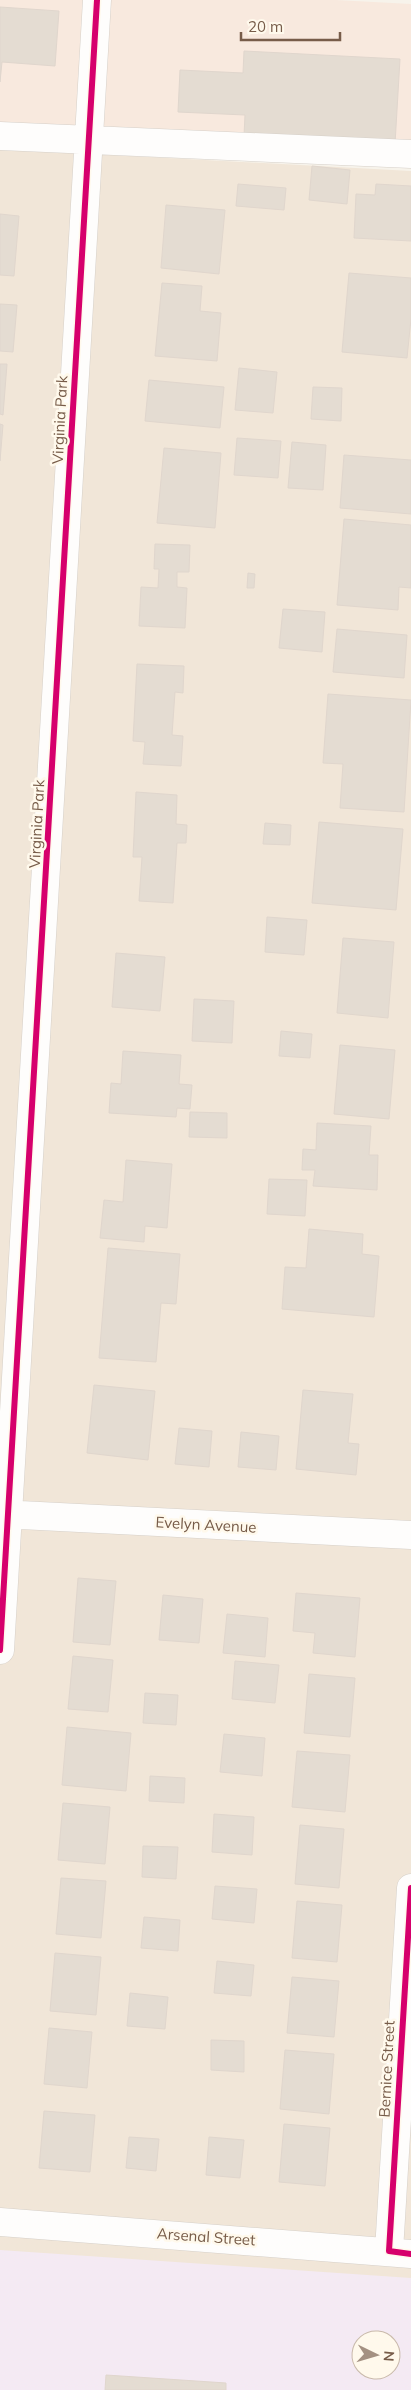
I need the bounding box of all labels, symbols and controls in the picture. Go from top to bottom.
scale bar [241,10,340,42]
text: 20 m [248,17,283,36]
street label: Virginia Park [48,375,71,465]
street label: Virginia Park [25,779,48,869]
street label: Evelyn Avenue [155,1512,257,1537]
street label: Bernice Street [374,2020,399,2118]
street label: Arsenal Street [156,2224,256,2249]
north arrow [351,2330,401,2380]
text: N [380,2350,398,2362]

